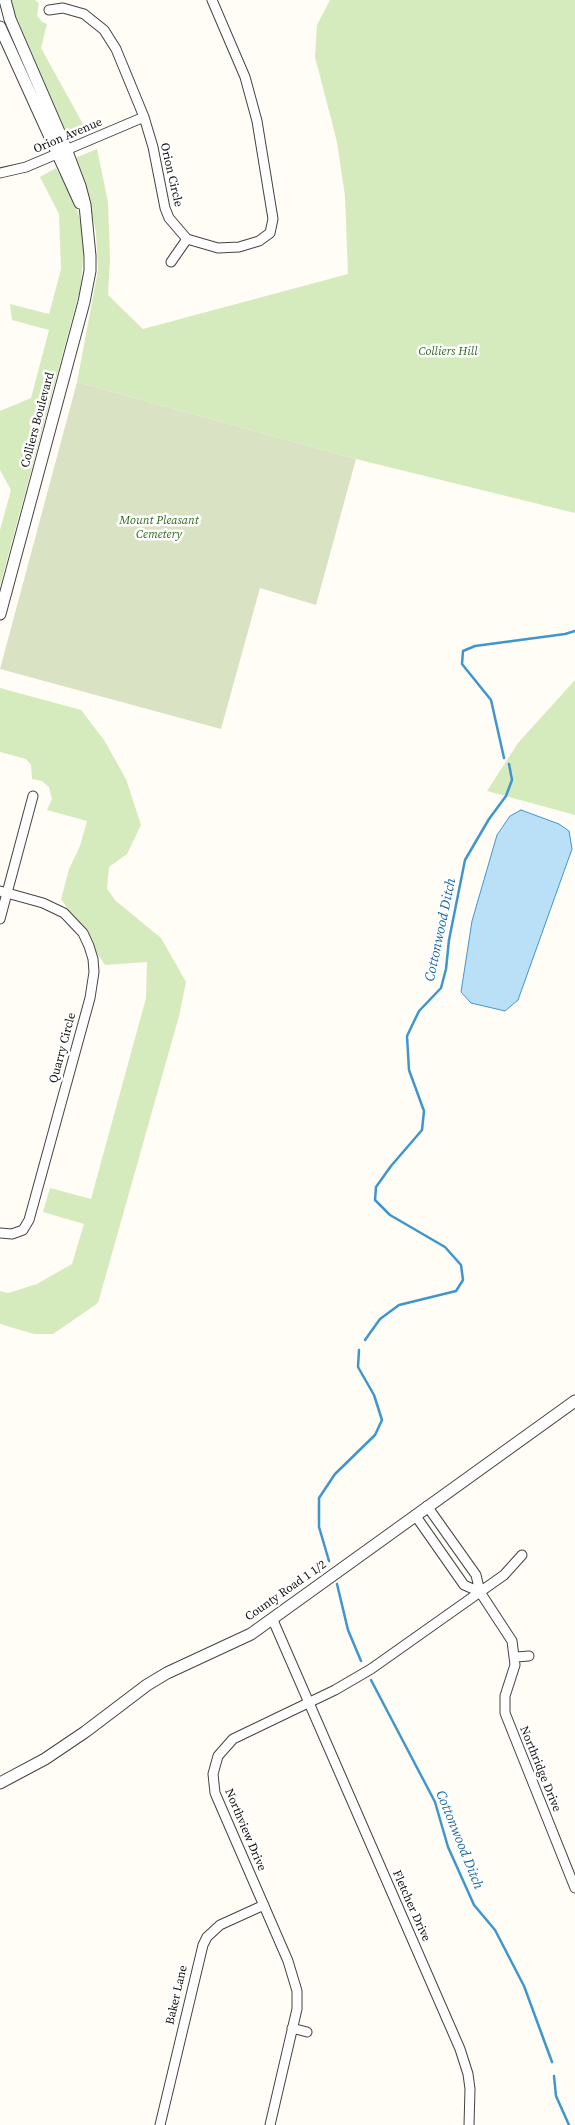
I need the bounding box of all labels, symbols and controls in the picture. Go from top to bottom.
street label: Orion Avenue [32,115,104,157]
street label: Orion Circle [157,142,185,208]
park label: Colliers Hill [418,345,478,359]
street label: Colliers Boulevard [18,371,58,469]
park label: Mount Pleasant Cemetery [119,514,199,542]
water label: Cottonwood Ditch [422,877,460,983]
street label: Quarry Circle [47,1011,79,1085]
street label: County Road 1 1/2 [243,1558,329,1624]
street label: Northridge Drive [516,1724,564,1814]
street label: Northview Drive [221,1787,269,1873]
water label: Cottonwood Ditch [432,1788,486,1892]
street label: Fletcher Drive [389,1868,433,1944]
street label: Baker Lane [163,1964,191,2026]

